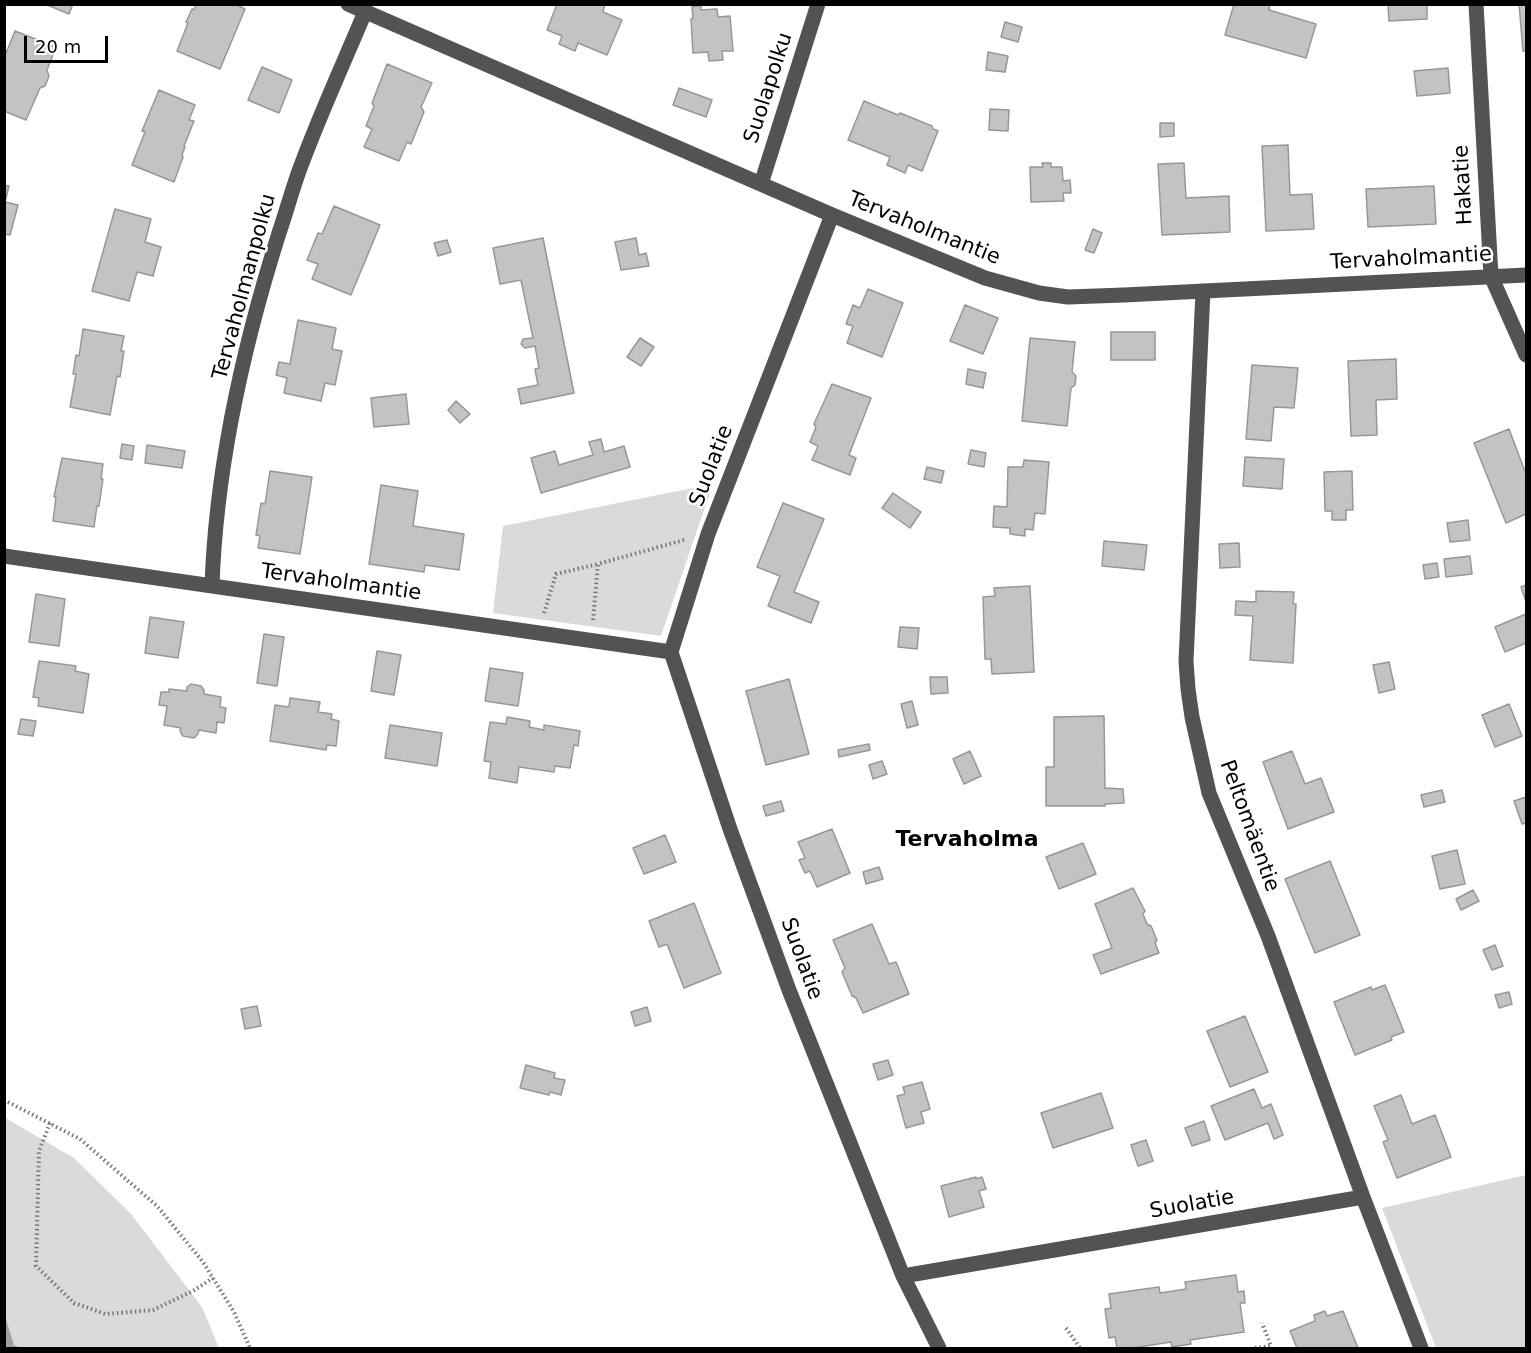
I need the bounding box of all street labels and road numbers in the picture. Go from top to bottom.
street label: Suolapolku [739,29,799,147]
street label: Hakatie [1449,144,1479,226]
street label: Tervaholmantie [844,187,1004,271]
street label: Tervaholmanpolku [208,191,282,383]
street label: Tervaholmantie [1330,242,1492,276]
street label: Suolatie [685,422,739,510]
street label: Tervaholmantie [259,559,423,607]
street label: Peltomäentie [1214,757,1284,895]
street label: Suolatie [775,915,827,1003]
street label: Suolatie [1148,1185,1236,1225]

